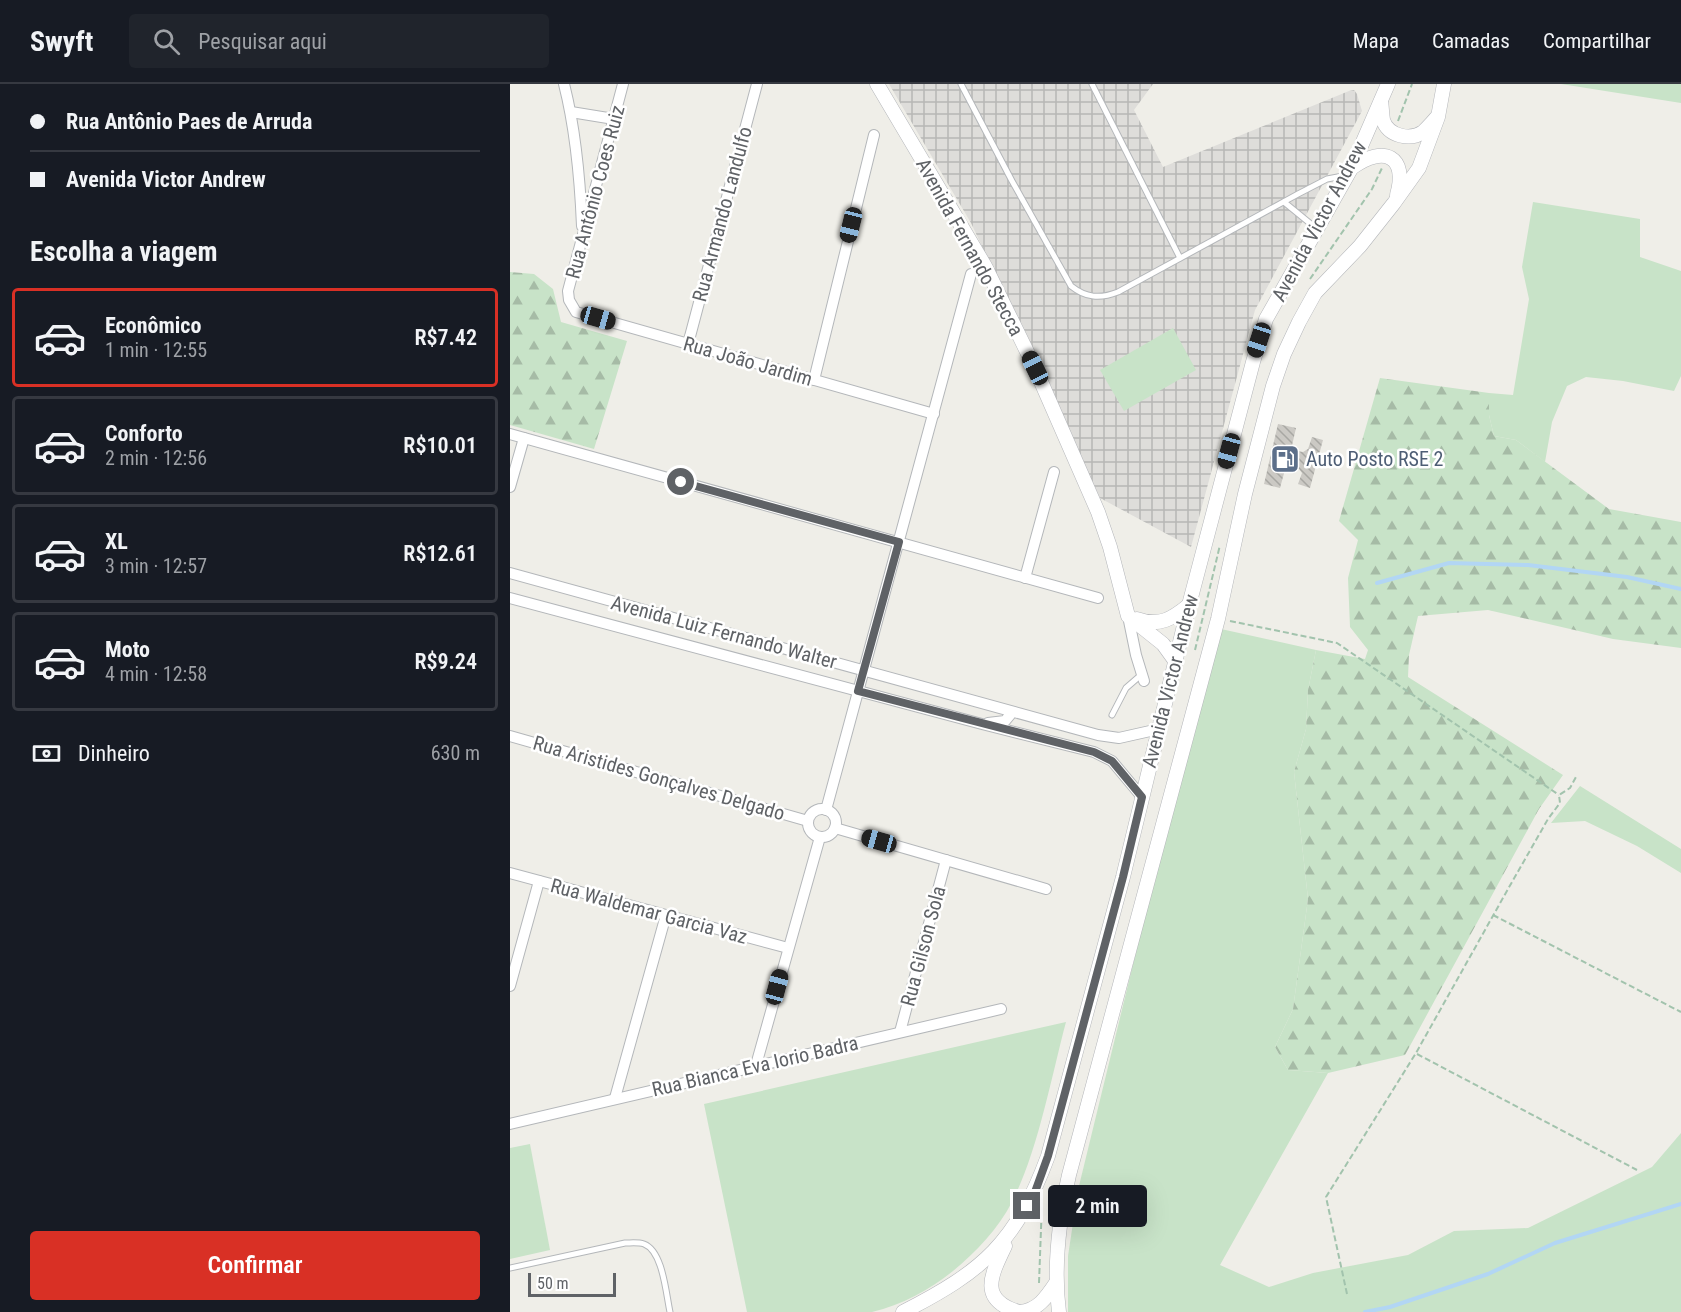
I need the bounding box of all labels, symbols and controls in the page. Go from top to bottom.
search box [129,14,549,68]
text: Swyft [30,25,93,58]
icon: search [150,25,183,58]
text: Pesquisar aqui [198,29,327,54]
text: Mapa [1353,29,1399,53]
text: Camadas [1432,29,1510,53]
text: Compartilhar [1543,29,1651,53]
street label: Rua Antônio Coes Ruiz [560,103,630,281]
text: Rua Antônio Paes de Arruda [66,109,312,134]
street label: Rua Armando Landulfo [687,124,757,304]
street label: Avenida Victor Andrew [1267,137,1371,305]
street label: Avenida Fernando Stecca [911,154,1029,340]
text: Avenida Victor Andrew [66,167,266,192]
car [838,205,864,245]
text: Escolha a viagem [30,236,218,268]
car [578,304,618,332]
icon: car [33,311,87,365]
text: Econômico [105,313,201,338]
car [1245,320,1273,360]
text: R$7.42 [414,325,477,350]
street label: Rua João Jardim [681,331,815,391]
text: 1 min · 12:55 [105,338,207,362]
car [1019,348,1051,388]
icon: car [33,419,87,473]
text: Conforto [105,421,183,446]
car [1216,431,1242,471]
text: R$10.01 [403,433,477,458]
fuel station icon: Auto Posto RSE 2 [1269,443,1301,475]
text: 2 min · 12:56 [105,446,207,470]
place label: Auto Posto RSE 2 [1306,447,1443,471]
route start [667,468,694,495]
icon: car [33,527,87,581]
text: XL [105,529,128,554]
text: R$12.61 [403,541,477,566]
text: 3 min · 12:57 [105,554,207,578]
street label: Avenida Luiz Fernando Walter [608,590,840,674]
street label: Avenida Victor Andrew [1137,592,1203,770]
icon: car [33,635,87,689]
text: Moto [105,637,150,662]
text: R$9.24 [414,649,477,674]
text: 4 min · 12:58 [105,662,207,686]
street label: Rua Aristides Gonçalves Delgado [530,731,788,825]
icon: cash [30,737,63,770]
text: Dinheiro [78,741,150,766]
text: 630 m [431,741,480,765]
car [859,827,899,855]
street label: Rua Waldemar Garcia Vaz [548,873,750,949]
street label: Rua Gilson Sola [895,883,951,1009]
car [764,967,790,1007]
street label: Rua Bianca Eva Iorio Badra [650,1031,860,1101]
callout: 2 min [1048,1185,1147,1227]
route end [1013,1192,1040,1219]
text: 2 min [1075,1194,1120,1218]
button: Confirmar [30,1231,480,1300]
scale bar [528,1270,616,1298]
text: 50 m [537,1274,569,1293]

